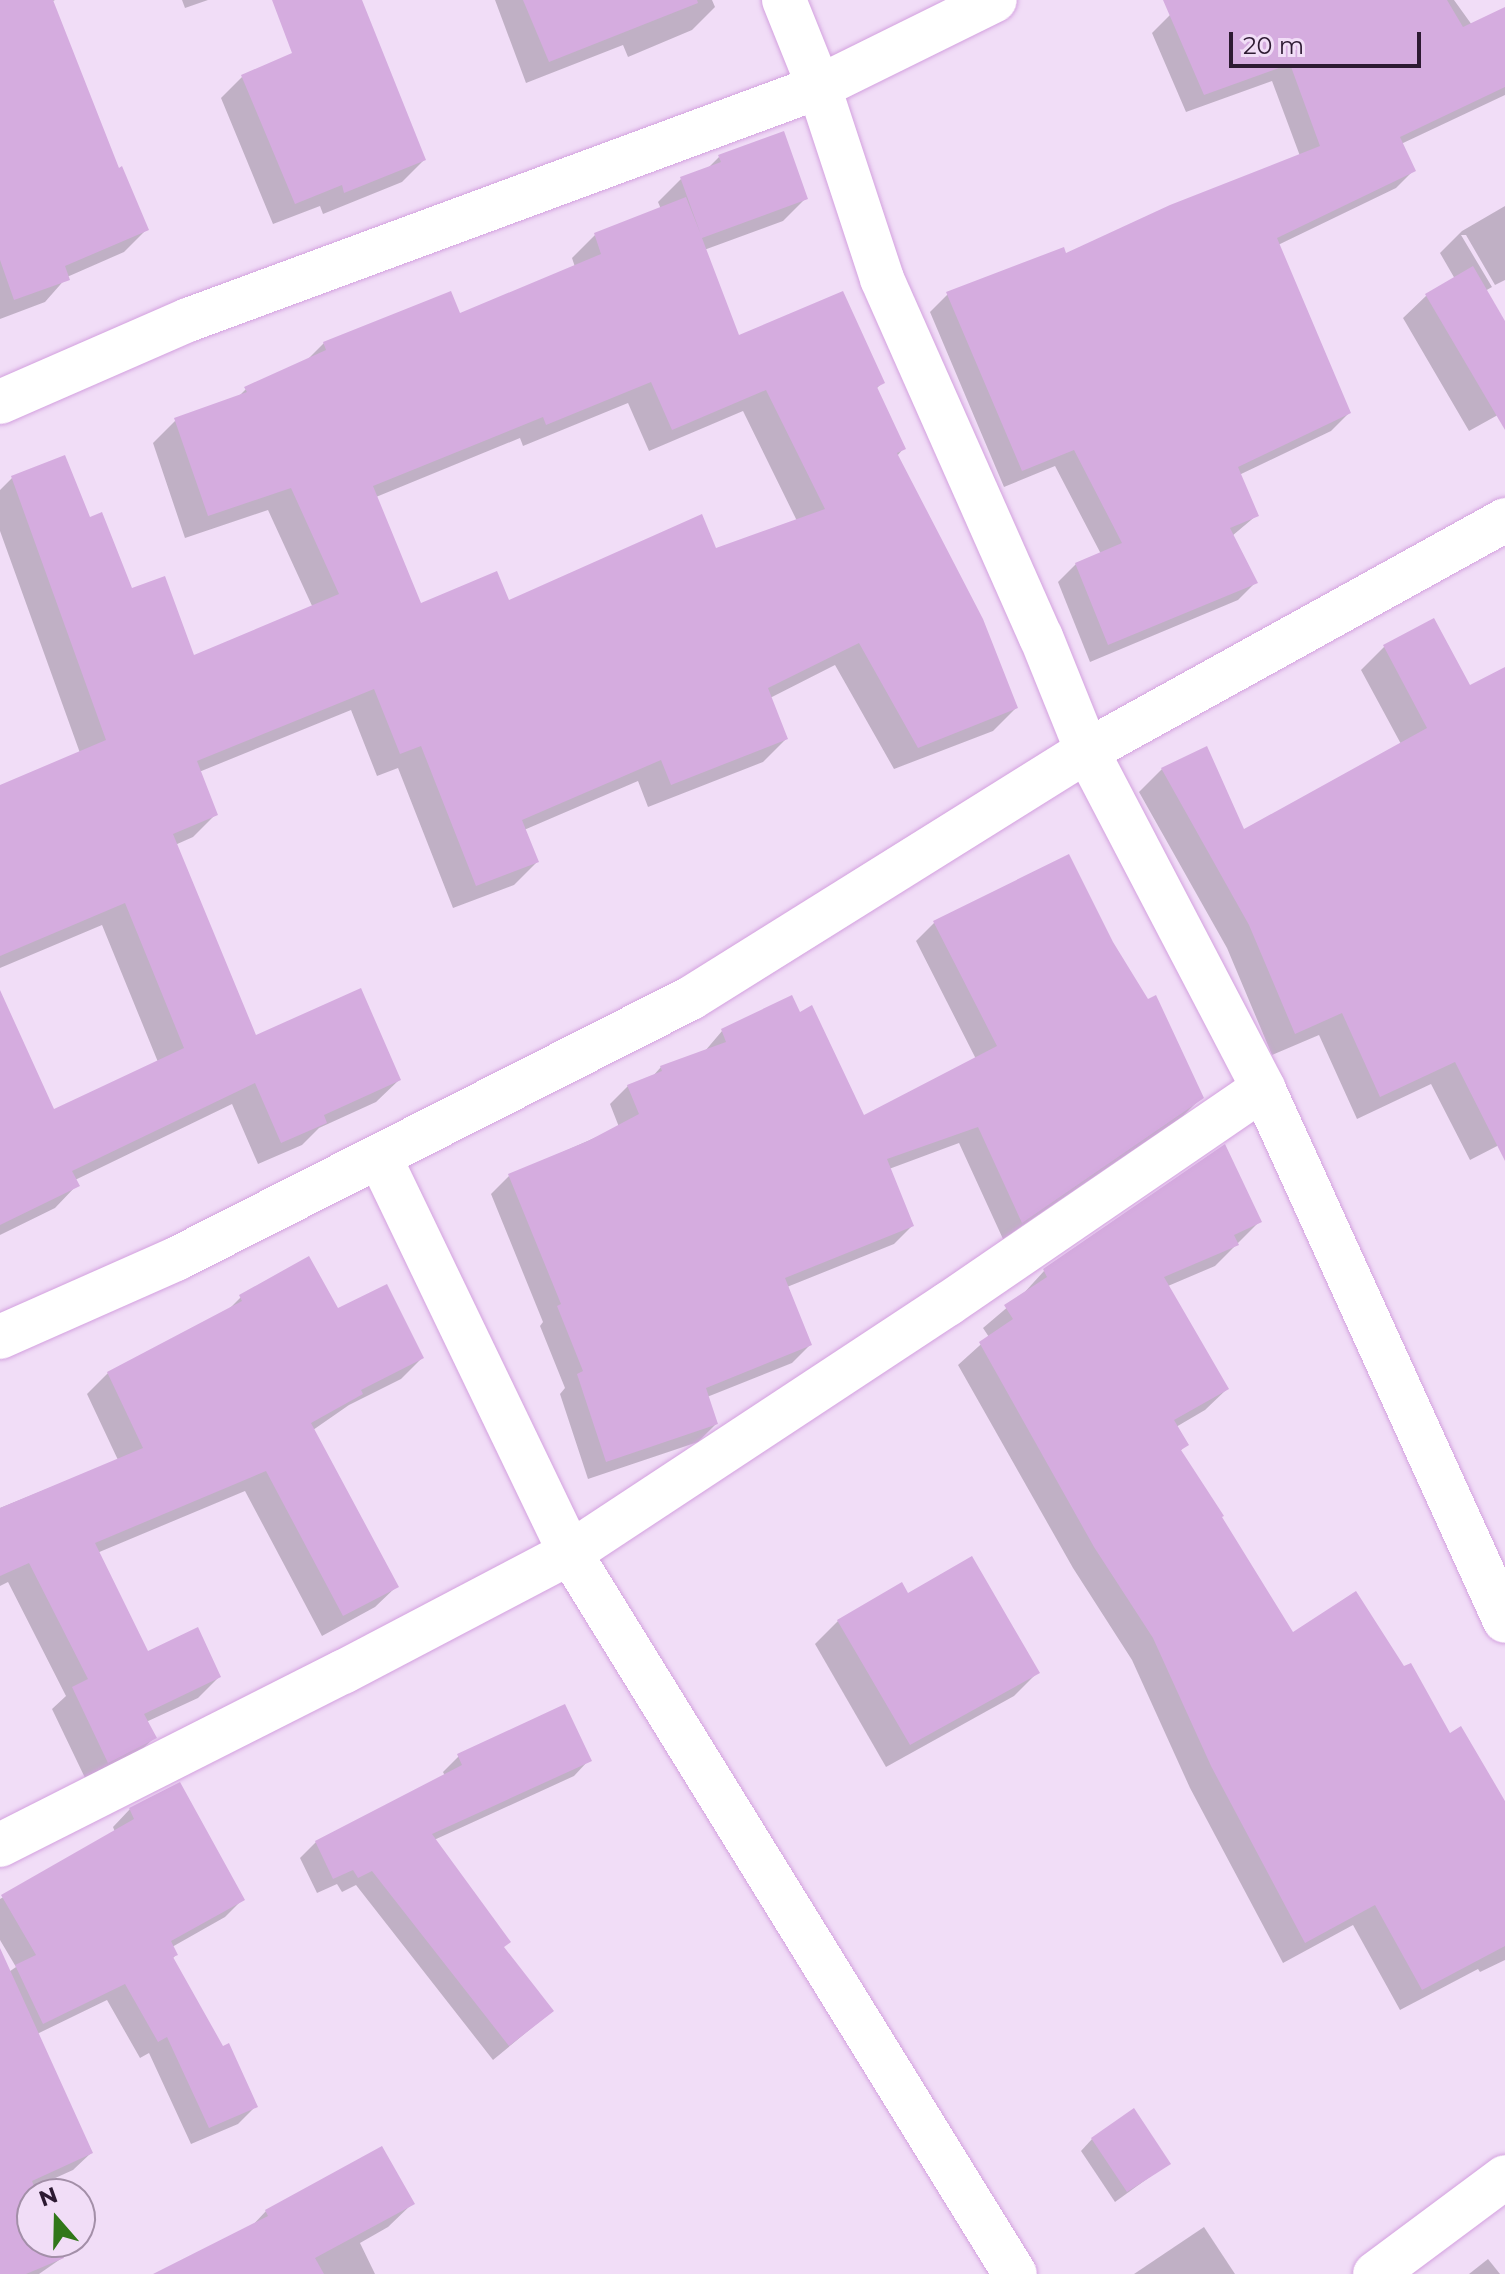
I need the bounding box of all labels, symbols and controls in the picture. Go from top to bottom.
scale bar [1233,16,1425,66]
text: 20 m [1243,31,1304,60]
north arrow [16,2178,96,2258]
text: N [35,2181,61,2213]

